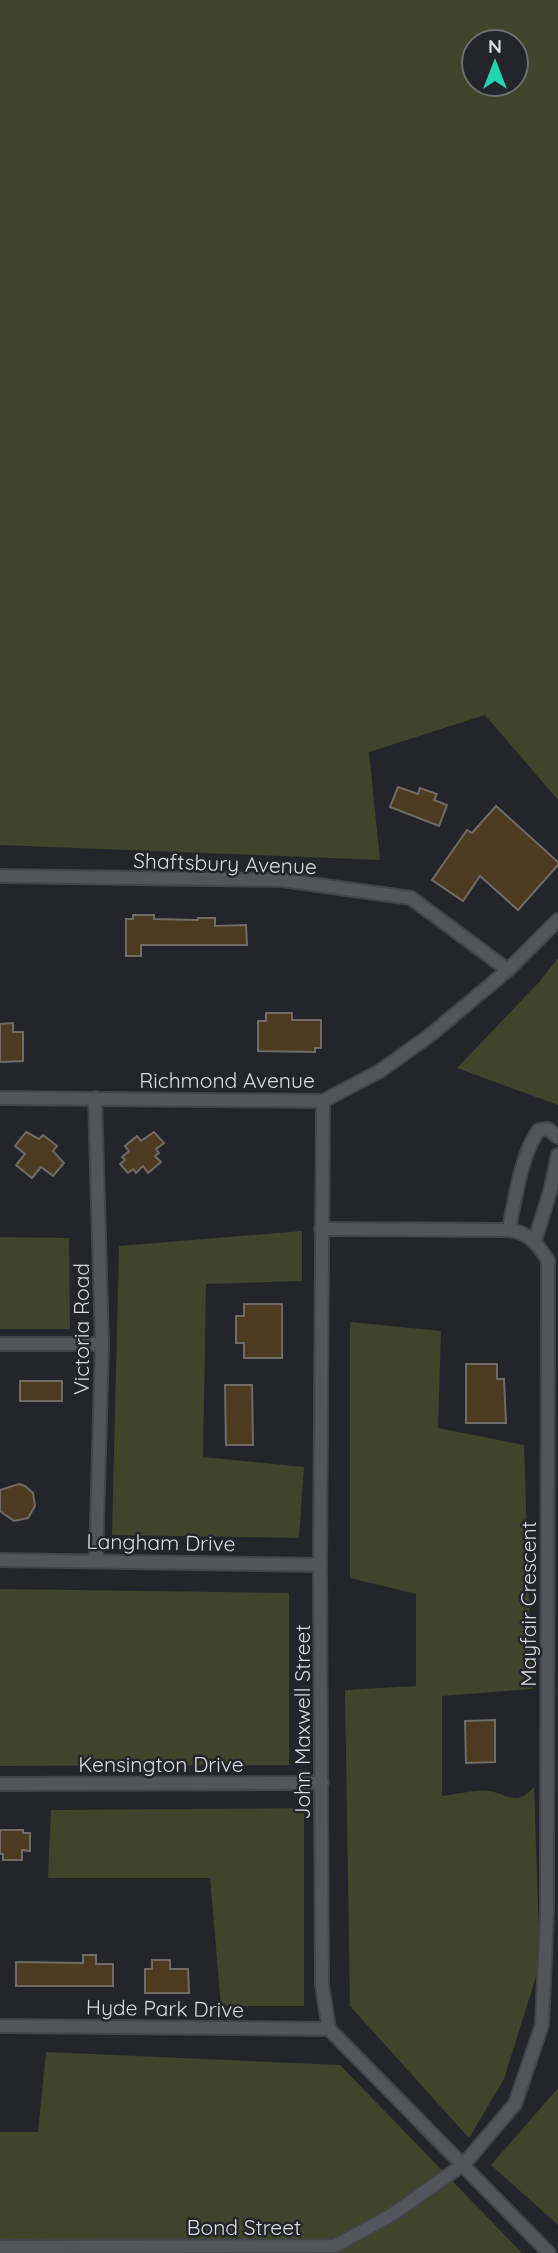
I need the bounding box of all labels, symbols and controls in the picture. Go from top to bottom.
north arrow [460,28,530,98]
text: N [488,34,502,58]
street label: Shaftsbury Avenue [133,847,317,879]
street label: Richmond Avenue [139,1067,315,1093]
street label: Victoria Road [68,1263,94,1395]
street label: Mayfair Crescent [515,1521,541,1687]
street label: Langham Drive [86,1528,236,1556]
street label: John Maxwell Street [289,1624,315,1820]
street label: Kensington Drive [78,1751,244,1777]
street label: Hyde Park Drive [86,1994,244,2022]
street label: Bond Street [187,2214,301,2240]

